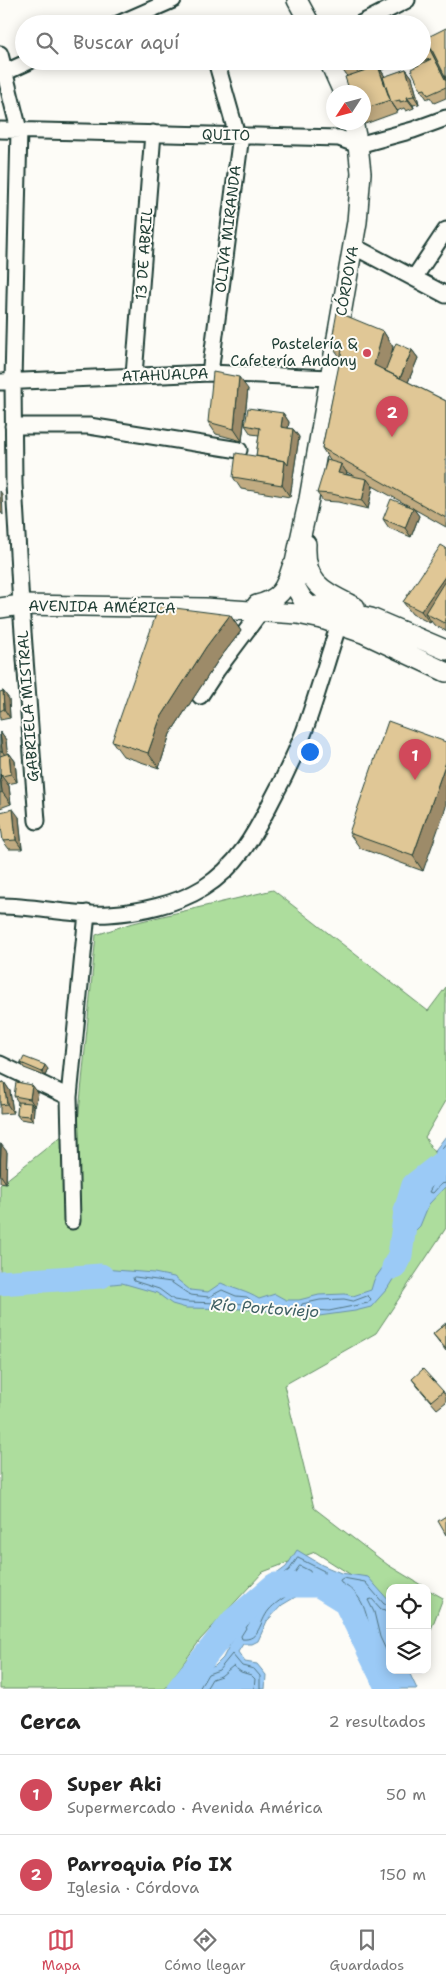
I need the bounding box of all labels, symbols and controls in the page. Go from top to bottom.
search box [15,15,431,70]
icon: search [33,29,61,57]
text: Buscar aquí [73,30,179,55]
north arrow [326,85,371,130]
street label: QUITO [202,125,250,145]
street label: OLIVA MIRANDA [210,164,246,294]
street label: 13 DE ABRIL [131,207,157,301]
street label: CÓRDOVA [330,244,363,318]
place label: Pastelería & Cafetería Andony [230,334,358,371]
marker: Pastelería & Cafetería Andony [361,347,373,359]
street label: ATAHUALPA [121,363,209,387]
pin: 2 [376,396,408,437]
street label: AVENIDA AMÉRICA [28,595,176,618]
street label: GABRIELA MISTRAL [13,630,43,782]
your location [297,739,323,765]
pin: 1 [399,739,431,780]
water label: Río Portoviejo [210,1294,320,1322]
map controls [386,1584,431,1674]
button: locate [386,1584,431,1629]
button: layers [386,1629,431,1674]
text: Cerca [20,1708,81,1736]
text: 2 resultados [328,1711,426,1732]
text: Super Aki [67,1772,162,1797]
text: 1 [32,1784,40,1805]
text: 50 m [386,1784,426,1805]
text: Supermercado · Avenida América [67,1797,322,1818]
text: Parroquia Pío IX [67,1852,232,1877]
text: 2 [30,1864,42,1885]
text: 150 m [379,1864,426,1885]
text: Iglesia · Córdova [67,1877,199,1898]
tab: Mapa [42,1926,81,1974]
tab: Cómo llegar [164,1926,246,1974]
tab: Guardados [330,1926,404,1974]

